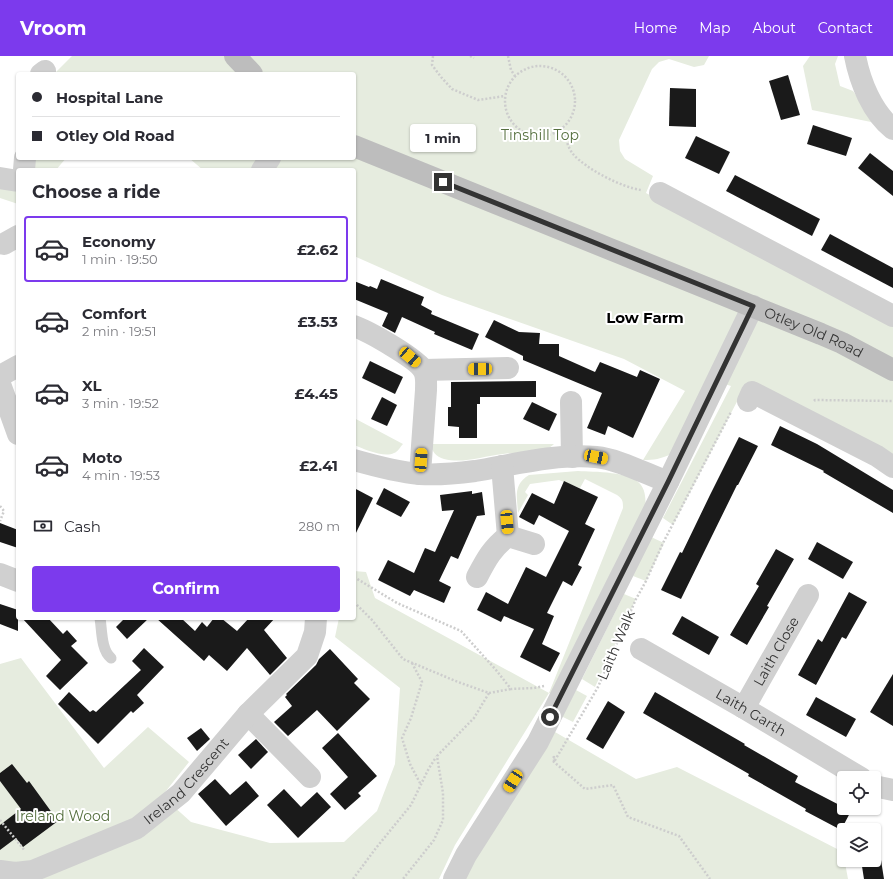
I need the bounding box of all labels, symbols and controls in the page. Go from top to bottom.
text: Vroom [20,17,86,40]
text: Home [634,19,677,37]
text: Map [699,19,730,37]
text: About [752,19,796,37]
text: Contact [818,19,873,37]
text: Hospital Lane [56,88,163,107]
callout: 1 min [410,124,476,152]
text: Otley Old Road [56,126,175,145]
park label: Tinshill Top [501,126,579,144]
text: 1 min [425,130,461,146]
route end [434,173,452,191]
text: Choose a ride [32,181,160,203]
icon: car [34,231,70,267]
text: Economy [82,232,155,251]
text: £2.62 [297,240,338,259]
text: 1 min · 19:50 [82,251,158,267]
icon: car [34,303,70,339]
street label: Otley Old Road [761,303,866,362]
text: Comfort [82,304,147,323]
district label: Low Farm [606,308,684,327]
text: £3.53 [298,312,338,331]
text: 2 min · 19:51 [82,323,156,339]
car [397,345,423,369]
car [468,363,492,375]
icon: car [34,375,70,411]
text: XL [82,376,101,395]
text: £4.45 [295,384,338,403]
text: 3 min · 19:52 [82,395,159,411]
icon: car [34,447,70,483]
text: Moto [82,448,122,467]
car [414,448,428,472]
car [583,449,609,465]
text: £2.41 [299,456,338,475]
text: 4 min · 19:53 [82,467,160,483]
car [500,510,514,534]
icon: cash [32,515,54,537]
text: Cash [64,517,101,536]
text: 280 m [299,518,340,534]
button: Confirm [32,566,340,612]
street label: Laith Walk [593,607,639,683]
street label: Laith Close [749,614,803,689]
street label: Laith Garth [712,685,790,740]
route start [541,708,559,726]
street label: Ireland Crescent [140,734,233,828]
car [501,768,525,794]
map controls [837,771,881,867]
button: locate [837,771,881,815]
park label: Ireland Wood [16,807,110,825]
button: layers [837,823,881,867]

